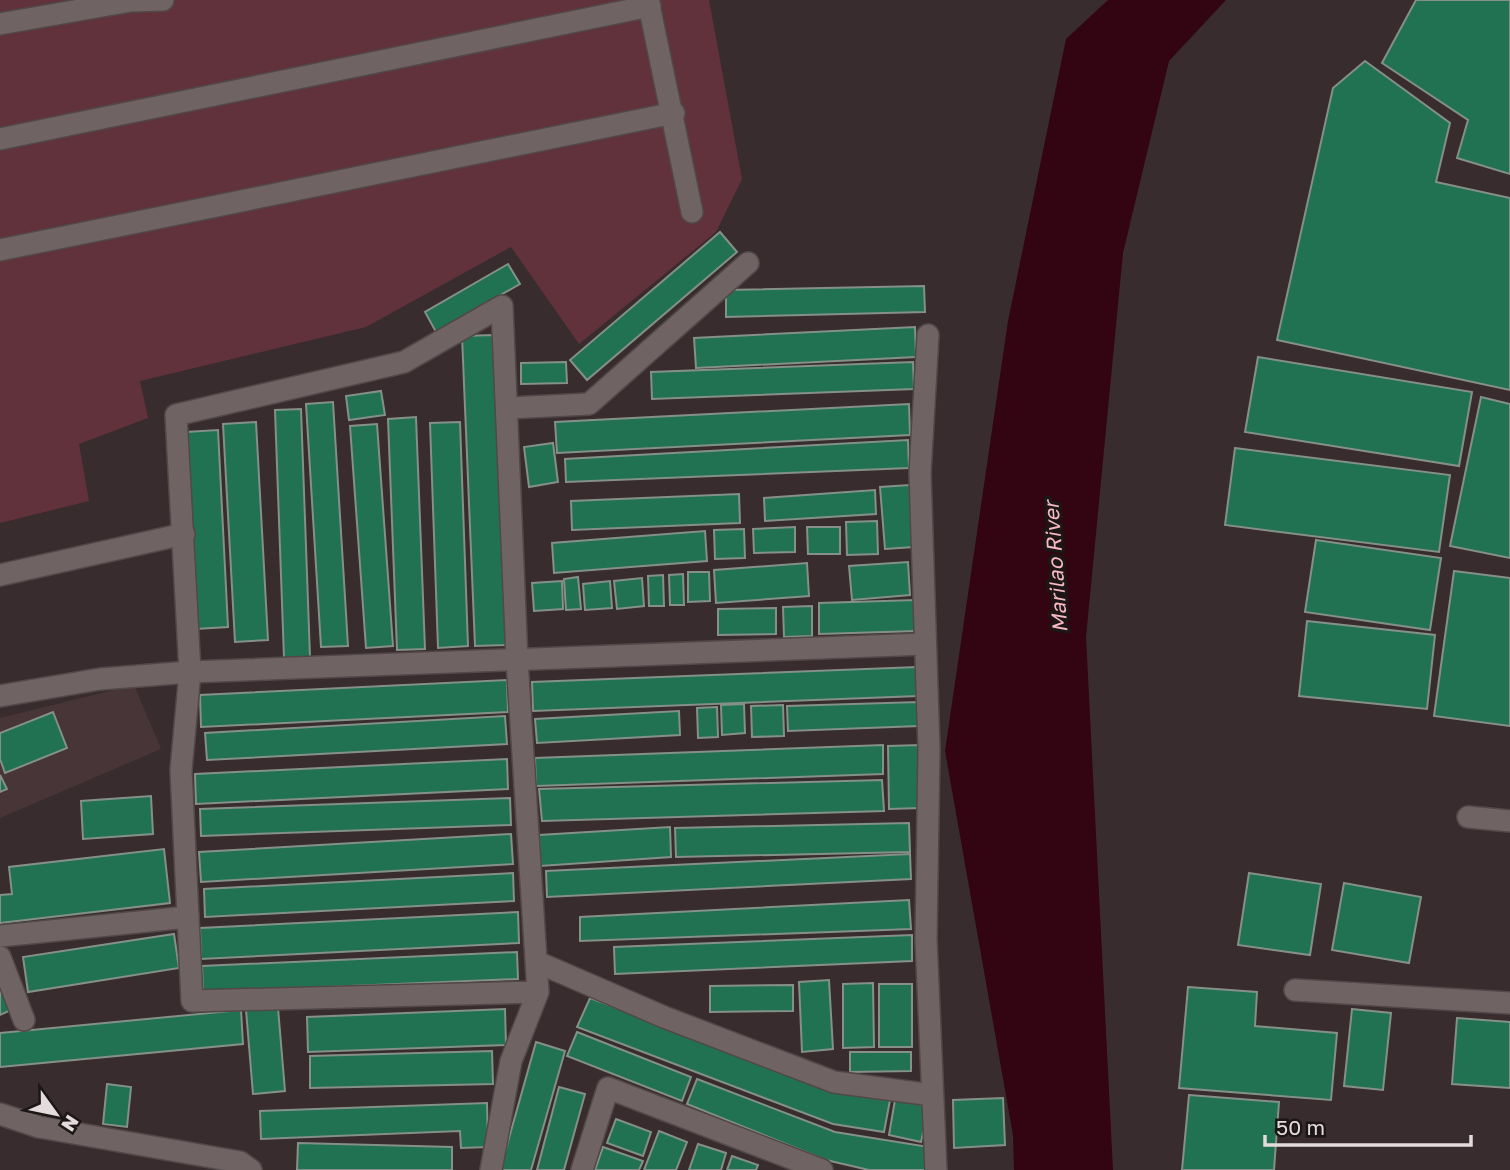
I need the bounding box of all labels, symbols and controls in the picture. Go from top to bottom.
water label: Marilao River [1037,498,1073,634]
north arrow [21,1079,91,1149]
scale bar [1265,1104,1472,1148]
text: N [57,1111,84,1136]
text: 50 m [1276,1114,1325,1140]

